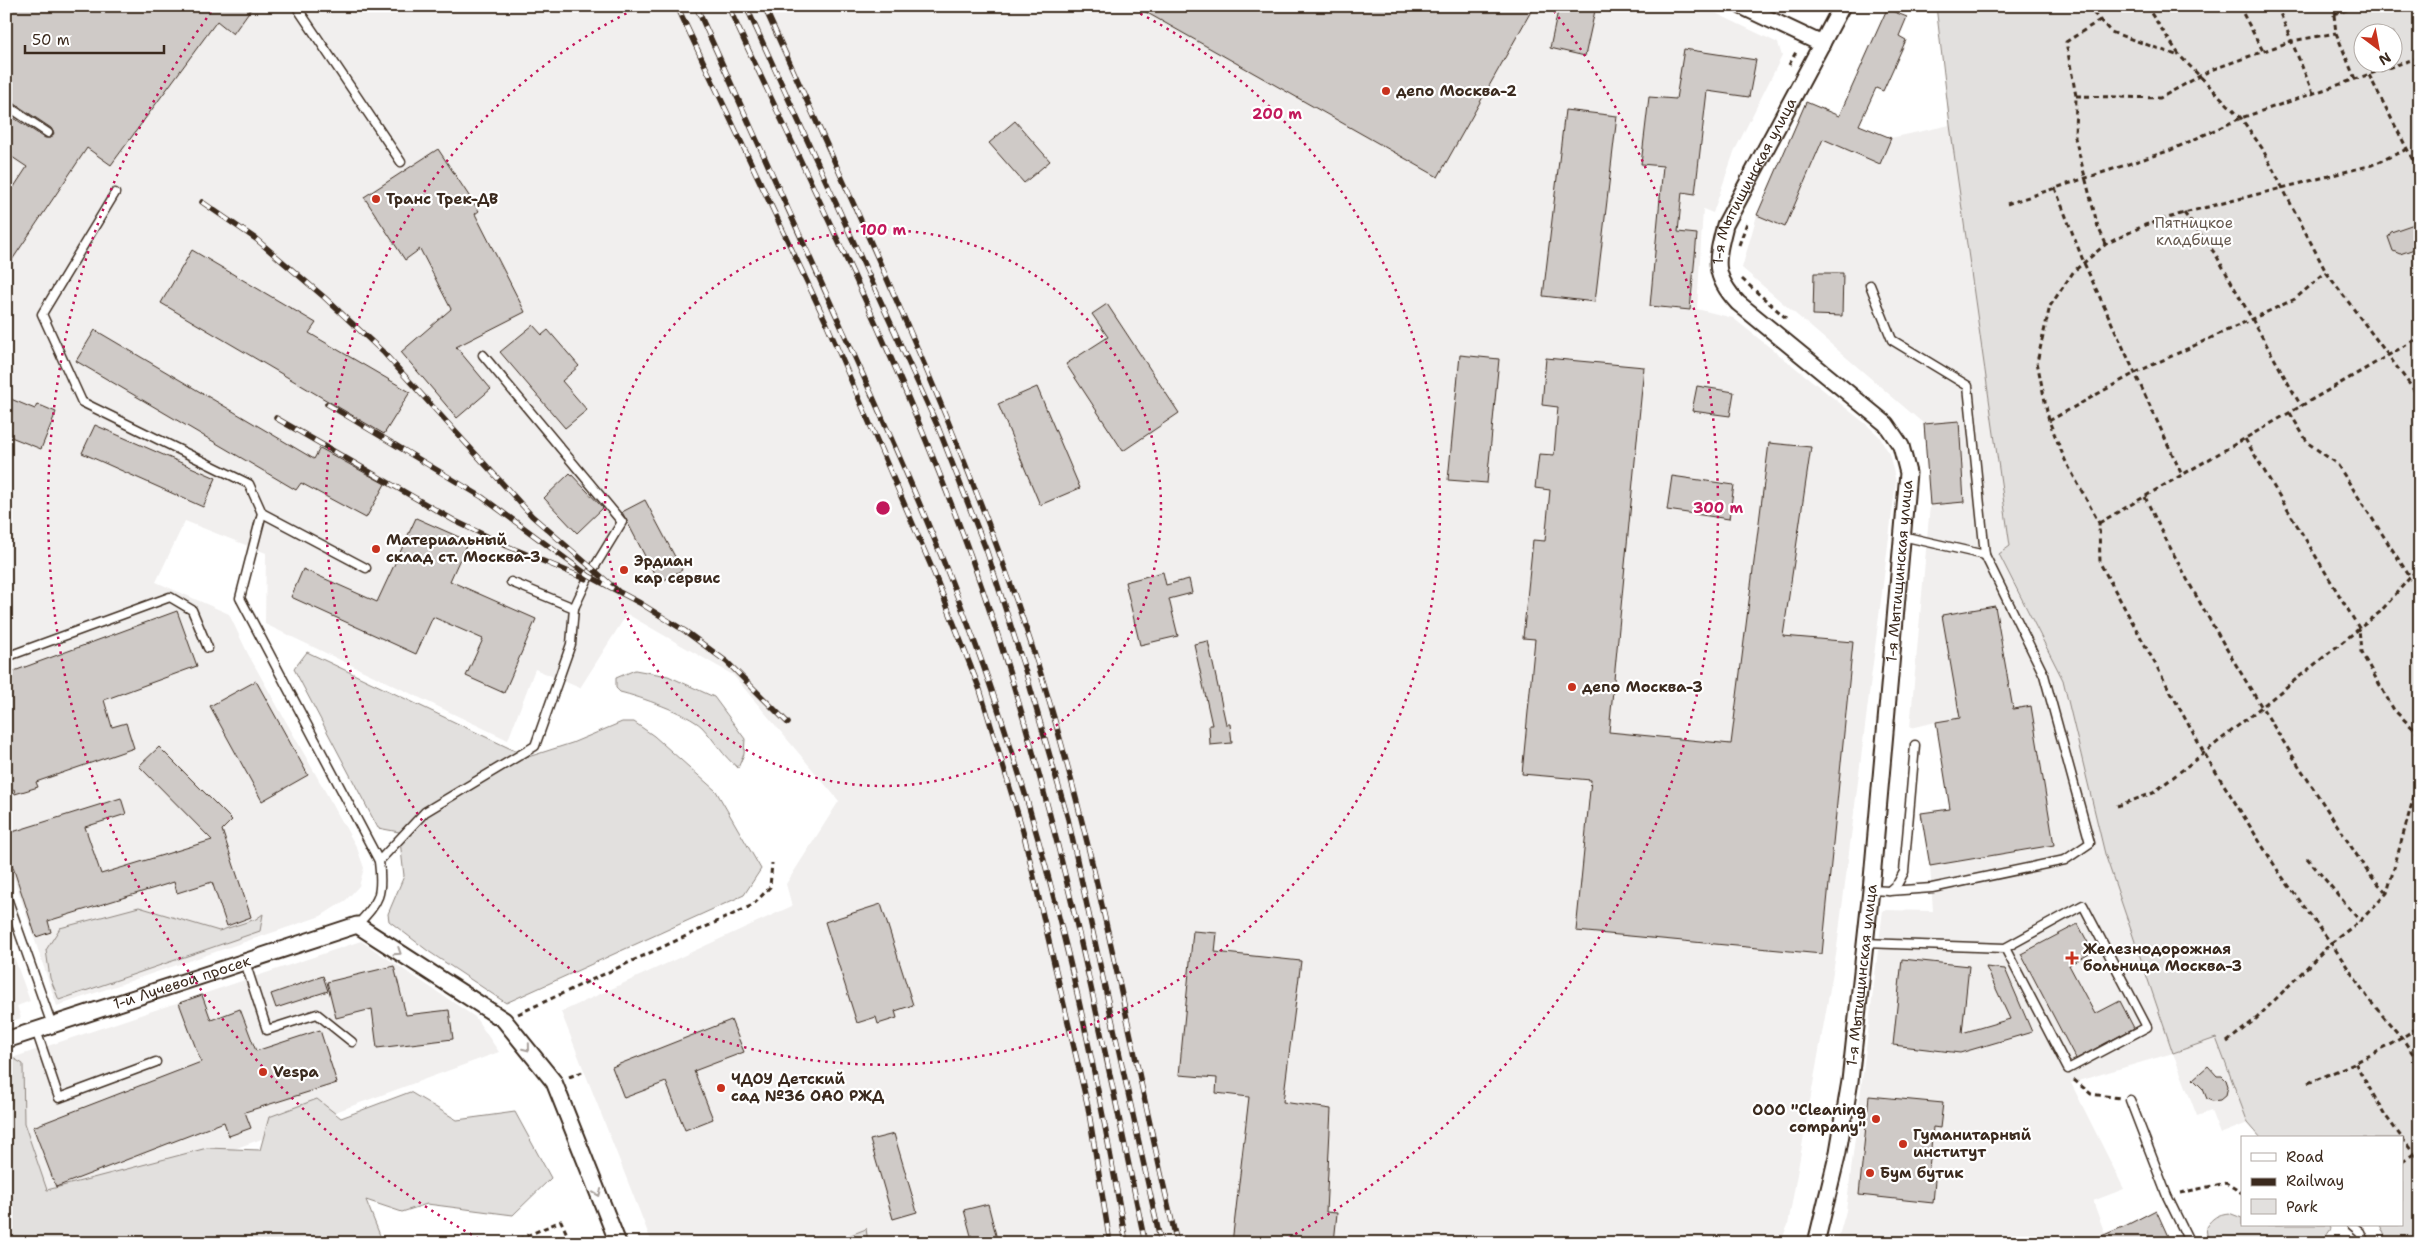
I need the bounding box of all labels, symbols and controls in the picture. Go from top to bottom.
scale bar [25,22,164,54]
north arrow [2354,22,2404,72]
text: 50 m [32,30,70,50]
text: N [2375,48,2394,70]
place label: депо Москва-2 [1396,81,1517,101]
marker: депо Москва-2 [1380,85,1392,97]
street label: 1-я Мытищинская улица [1708,94,1802,265]
text: 200 m [1252,104,1302,124]
place label: Транс Трек-ДВ [386,189,498,209]
marker: Транс Трек-ДВ [370,193,382,205]
park label: Пятницкое кладбище [2155,213,2233,250]
text: 100 m [860,220,906,240]
street label: 1-я Мытищинская улица [1881,478,1917,663]
text: 300 m [1693,498,1743,518]
centre of rings [874,499,892,517]
place label: Материальный склад ст. Москва-3 [386,530,540,567]
marker: Материальный склад ст. Москва-3 [370,543,382,555]
place label: Эрдиан кар сервис [634,551,721,588]
marker: Эрдиан кар сервис [618,564,630,576]
place label: депо Москва-3 [1582,677,1703,697]
marker: депо Москва-3 [1566,681,1578,693]
street label: 1-я Мытищинская улица [1842,883,1882,1067]
place label: Железнодорожная больница Москва-3 [2083,939,2242,976]
one-way arrow [392,945,401,955]
street label: 1-й Лучевой просек [111,951,253,1014]
marker: Железнодорожная больница Москва-3 [2065,951,2079,965]
one-way arrow [521,1043,530,1052]
place label: Vespa [273,1062,320,1082]
marker: Vespa [257,1066,269,1078]
place label: ЧДОУ Детский сад №36 ОАО РЖД [731,1069,885,1106]
marker: ЧДОУ Детский сад №36 ОАО РЖД [715,1082,727,1094]
place label: ООО "Cleaning company" [1752,1100,1866,1137]
marker: ООО "Cleaning company" [1870,1113,1882,1125]
place label: Гуманитарный институт [1913,1125,2032,1162]
legend [2241,1136,2404,1226]
marker: Гуманитарный институт [1897,1138,1909,1150]
text: Road [2286,1147,2324,1167]
place label: Бум бутик [1880,1163,1964,1183]
marker: Бум бутик [1864,1167,1876,1179]
text: Railway [2286,1171,2344,1191]
one-way arrow [592,1188,603,1197]
text: Park [2286,1197,2318,1217]

